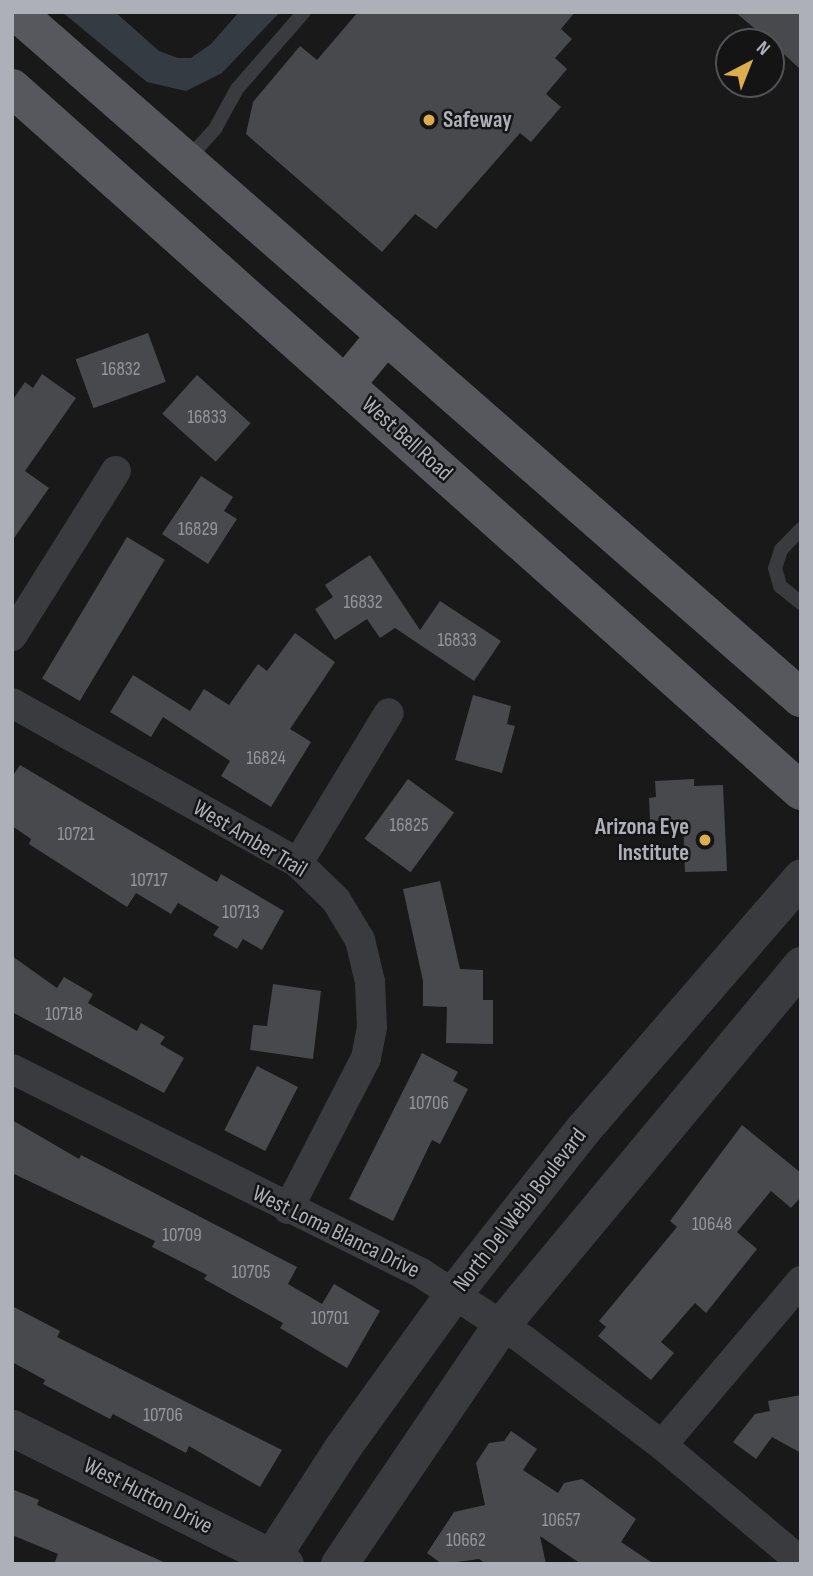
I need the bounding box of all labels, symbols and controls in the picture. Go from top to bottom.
north arrow [715,28,785,98]
text: N [752,37,775,60]
place label: Safeway [443,106,512,134]
marker: Safeway [421,112,437,128]
house number: 16832 [101,359,141,381]
street label: West Bell Road [356,391,458,487]
house number: 16833 [187,407,227,429]
house number: 16829 [178,519,218,541]
house number: 16832 [343,592,383,614]
house number: 16833 [437,630,477,652]
house number: 16824 [246,748,286,770]
street label: West Amber Trail [188,794,312,884]
place label: Arizona Eye Institute [595,813,689,867]
house number: 16825 [389,815,429,837]
house number: 10721 [57,824,95,846]
marker: Arizona Eye Institute [695,830,715,850]
house number: 10717 [131,870,167,892]
house number: 10713 [222,902,260,924]
house number: 10718 [45,1004,83,1026]
house number: 10706 [409,1093,449,1115]
street label: North Del Webb Boulevard [448,1123,592,1297]
street label: West Loma Blanca Drive [248,1180,424,1284]
house number: 10648 [692,1214,732,1236]
house number: 10709 [162,1225,202,1247]
house number: 10705 [232,1262,270,1284]
house number: 10701 [311,1308,349,1330]
house number: 10706 [143,1405,183,1427]
street label: West Hutton Drive [79,1452,217,1540]
house number: 10657 [542,1510,580,1532]
house number: 10662 [446,1530,486,1552]

